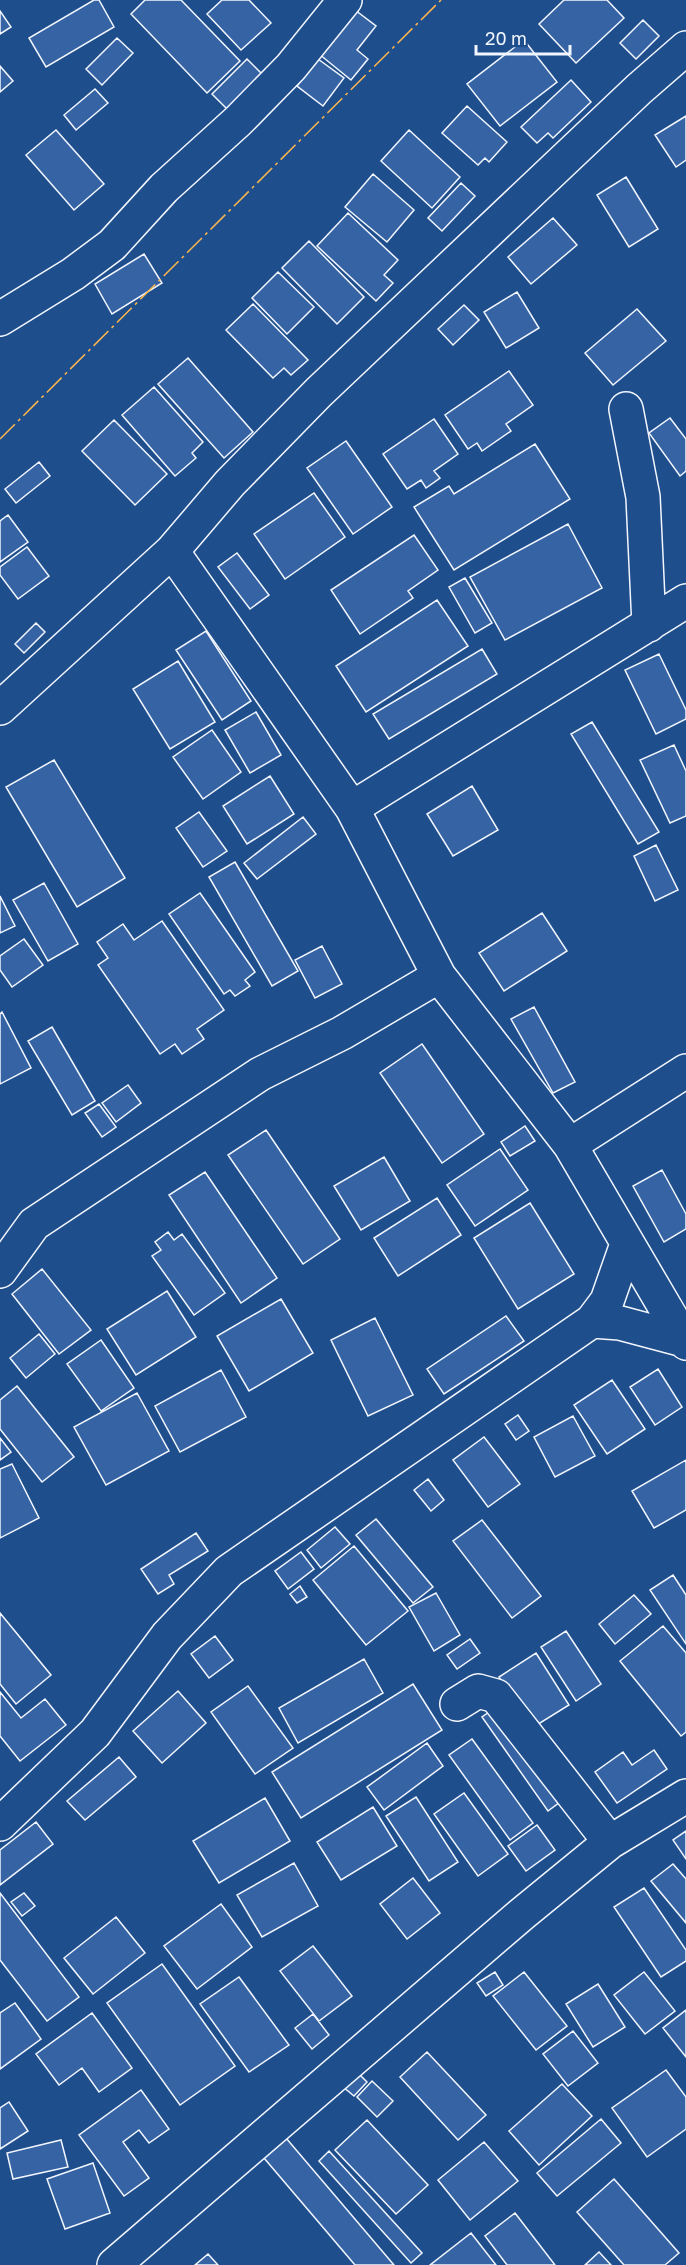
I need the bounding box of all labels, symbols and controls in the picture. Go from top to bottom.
scale bar [476,18,570,56]
text: 20 m [485,27,527,49]

